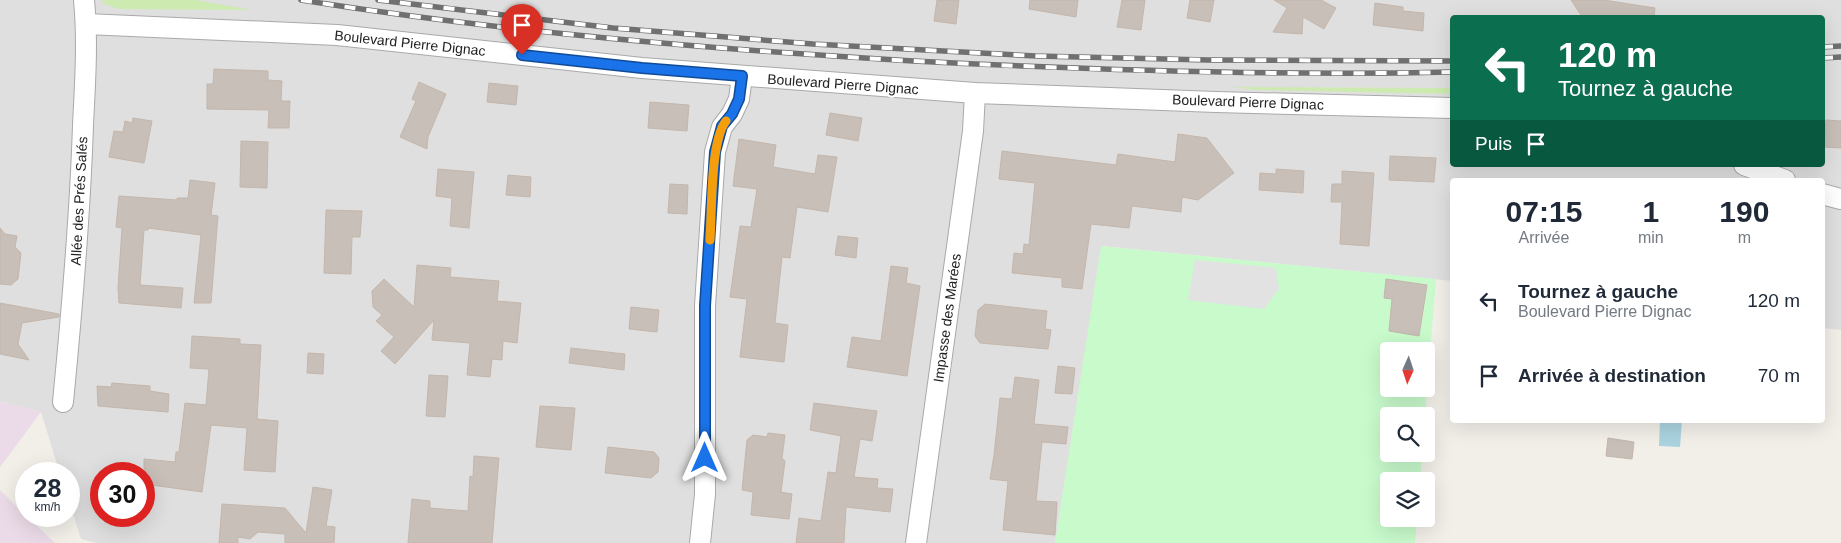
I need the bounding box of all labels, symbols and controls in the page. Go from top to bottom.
pin [501,4,543,55]
icon: arrive [508,11,536,39]
street label: Boulevard Pierre Dignac [334,27,486,59]
icon: left [1475,35,1540,100]
text: 120 m [1558,35,1657,74]
street label: Boulevard Pierre Dignac [767,71,919,97]
text: Tournez à gauche [1558,76,1733,101]
street label: Boulevard Pierre Dignac [1172,91,1324,113]
icon: arrive [1522,130,1550,158]
text: Puis [1475,133,1512,154]
street label: Allée des Prés Salés [68,136,90,266]
text: 07:15 [1506,195,1582,228]
text: 1 [1642,195,1659,228]
text: 190 [1719,195,1769,228]
text: Arrivée [1519,229,1569,246]
text: min [1638,229,1664,246]
text: m [1738,229,1751,246]
street label: Impasse des Marées [930,253,964,383]
text: Tournez à gauche [1518,281,1678,302]
icon: left [1475,287,1503,315]
text: 120 m [1747,290,1800,311]
text: Boulevard Pierre Dignac [1518,303,1691,320]
north arrow [1380,342,1435,398]
map controls [1380,342,1435,527]
icon: arrive [1475,362,1503,390]
text: Arrivée à destination [1518,365,1706,386]
text: 70 m [1758,365,1800,386]
button: search [1380,407,1435,462]
position arrow [678,431,730,483]
speed limit sign: 30 [90,462,155,527]
button: layers [1380,472,1435,527]
text: 28 [34,474,61,502]
text: km/h [34,500,61,514]

